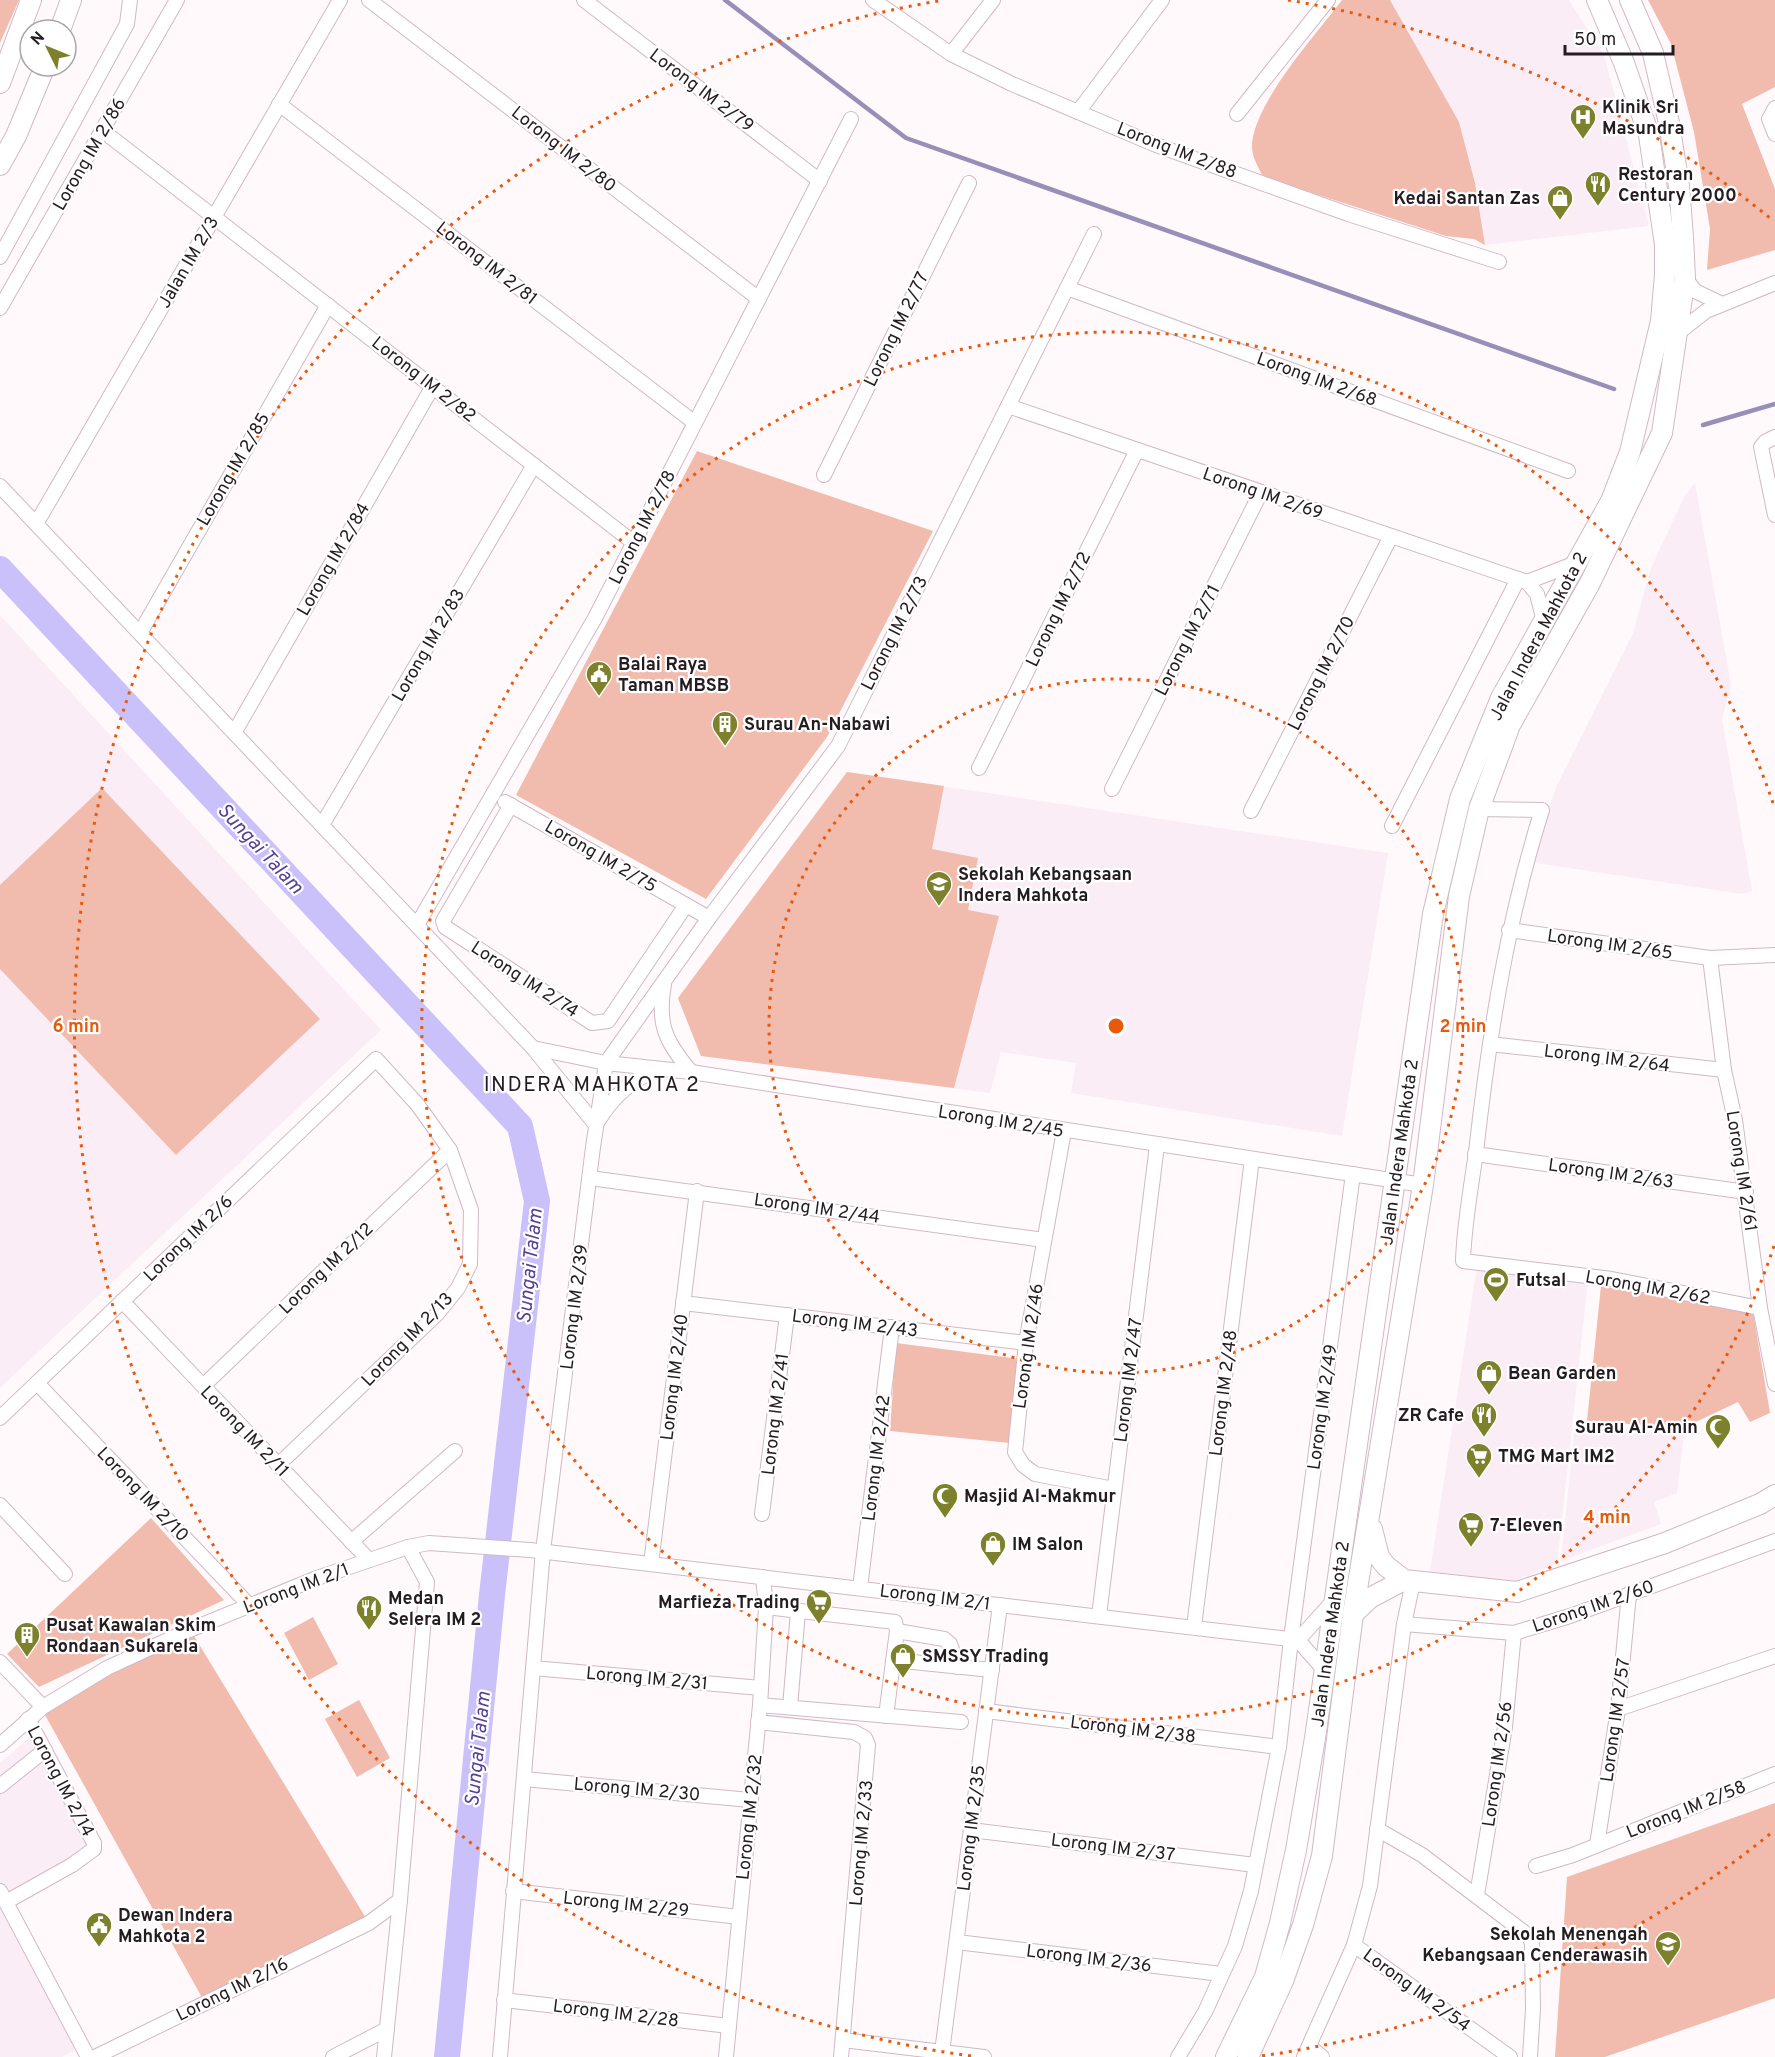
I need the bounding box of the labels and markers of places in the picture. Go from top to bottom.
place label: Klinik Sri Masundra [1602,97,1684,141]
hospital icon: Klinik Sri Masundra [1568,102,1598,140]
place label: Restoran Century 2000 [1618,164,1737,208]
restaurant icon: Restoran Century 2000 [1583,169,1613,207]
shop icon: Kedai Santan Zas [1545,183,1575,221]
place label: Kedai Santan Zas [1393,188,1540,211]
place label: Balai Raya Taman MBSB [618,654,729,698]
public building icon: Balai Raya Taman MBSB [584,659,614,697]
building icon: Surau An-Nabawi [710,709,740,747]
place label: Surau An-Nabawi [744,714,890,737]
place label: Sekolah Kebangsaan Indera Mahkota [958,864,1132,908]
school or university icon: Sekolah Kebangsaan Indera Mahkota [924,869,954,907]
centre of rings [1106,1016,1126,1036]
sports icon: Futsal [1481,1265,1511,1303]
place label: Futsal [1516,1270,1566,1293]
shop icon: Bean Garden [1474,1358,1504,1396]
place label: Bean Garden [1508,1363,1616,1386]
restaurant icon: ZR Cafe [1469,1400,1499,1438]
place label: ZR Cafe [1398,1405,1464,1428]
mosque icon: Surau Al-Amin [1703,1412,1733,1450]
place label: Surau Al-Amin [1575,1417,1698,1440]
supermarket icon: TMG Mart IM2 [1464,1441,1494,1479]
place label: TMG Mart IM2 [1498,1446,1615,1469]
mosque icon: Masjid Al-Makmur [930,1481,960,1519]
place label: Masjid Al-Makmur [964,1486,1116,1509]
supermarket icon: 7-Eleven [1456,1510,1486,1548]
place label: 7-Eleven [1490,1515,1563,1538]
shop icon: IM Salon [978,1529,1008,1567]
place label: IM Salon [1012,1534,1083,1557]
supermarket icon: Marfieza Trading [804,1587,834,1625]
place label: Medan Selera IM 2 [388,1588,481,1632]
place label: Marfieza Trading [658,1592,800,1615]
restaurant icon: Medan Selera IM 2 [354,1593,384,1631]
place label: Pusat Kawalan Skim Rondaan Sukarela [46,1615,216,1659]
building icon: Pusat Kawalan Skim Rondaan Sukarela [12,1620,42,1658]
shop icon: SMSSY Trading [888,1641,918,1679]
place label: SMSSY Trading [922,1646,1049,1669]
place label: Dewan Indera Mahkota 2 [118,1905,233,1949]
public building icon: Dewan Indera Mahkota 2 [84,1910,114,1948]
place label: Sekolah Menengah Kebangsaan Cenderawasih [1422,1924,1648,1968]
school or university icon: Sekolah Menengah Kebangsaan Cenderawasih [1653,1929,1683,1967]

